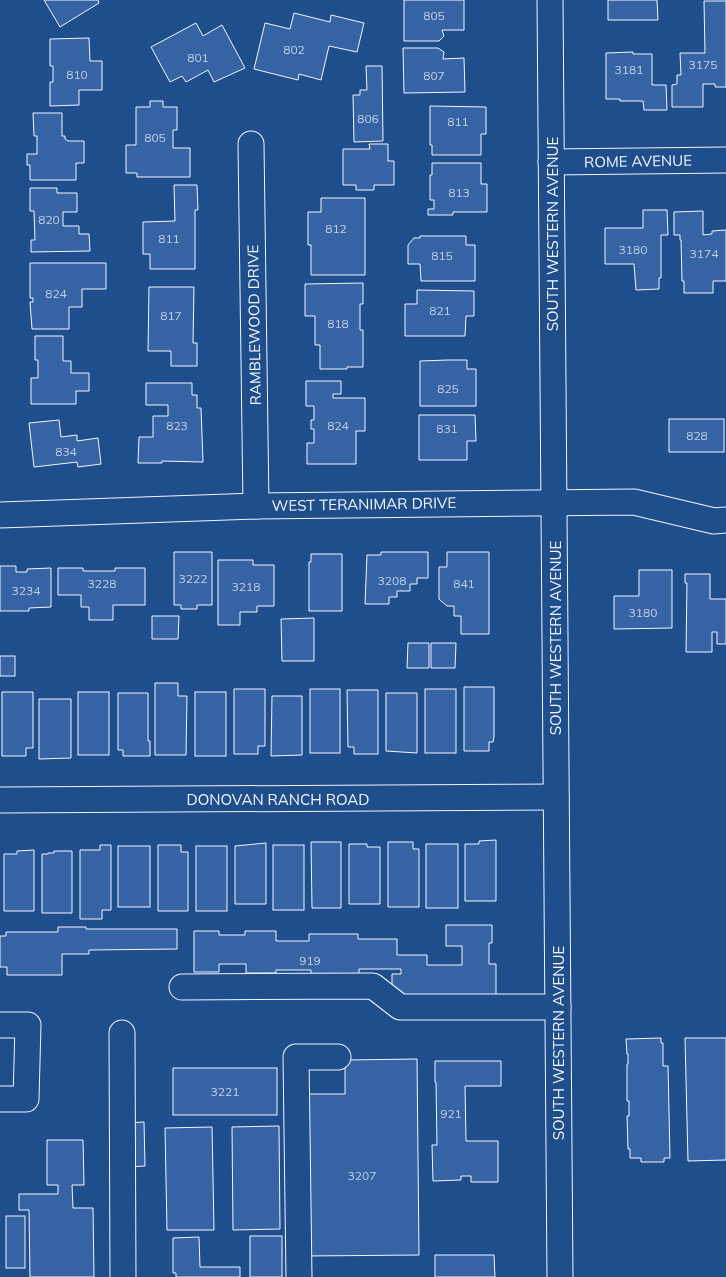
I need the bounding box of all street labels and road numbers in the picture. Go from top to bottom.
street label: SOUTH WESTERN AVENUE [543,136,562,331]
street label: ROME AVENUE [584,151,692,171]
street label: RAMBLEWOOD DRIVE [243,244,265,405]
street label: WEST TERANIMAR DRIVE [272,493,457,515]
street label: SOUTH WESTERN AVENUE [546,540,565,735]
street label: DONOVAN RANCH ROAD [186,790,370,809]
street label: SOUTH WESTERN AVENUE [549,945,568,1140]

